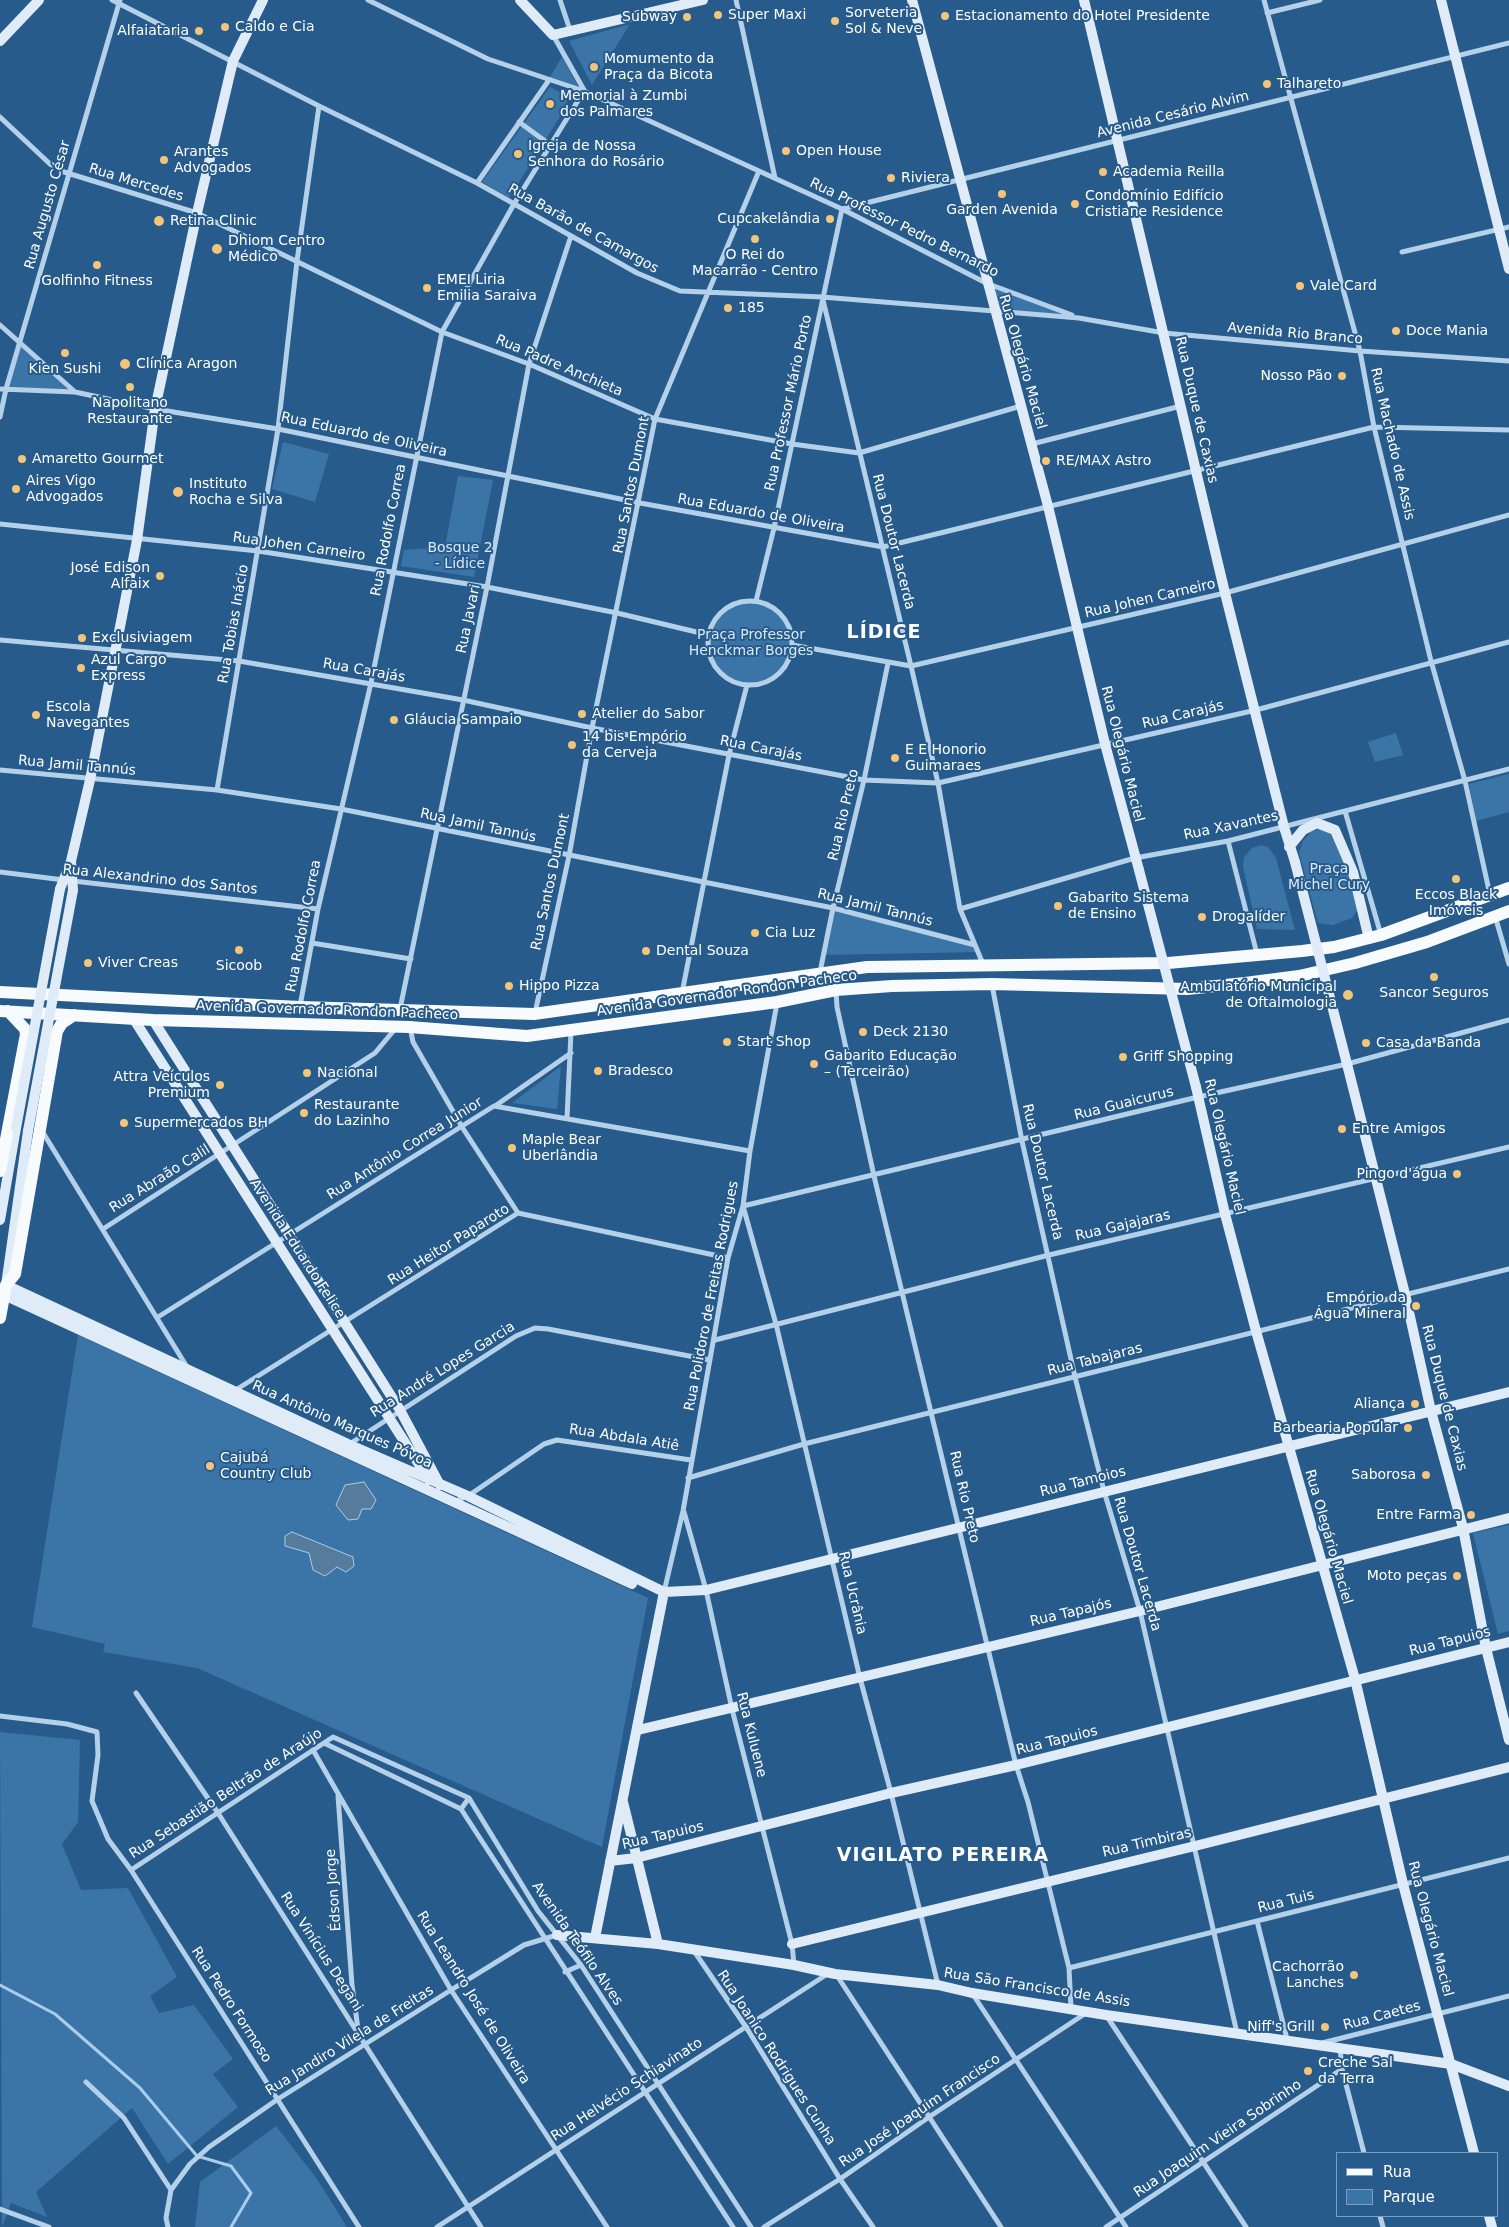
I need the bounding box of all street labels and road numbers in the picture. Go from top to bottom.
street label: Avenida Cesário Alvim [1095,88,1251,142]
street label: Rua Augusto César [22,139,74,271]
street label: Rua Mercedes [87,161,185,205]
street label: Rua Professor Pedro Bernardo [807,175,1001,281]
street label: Rua Barão de Camargos [505,181,661,277]
street label: Rua Olegário Maciel [995,293,1049,431]
street label: Rua Professor Mário Porto [762,313,816,493]
street label: Avenida Rio Branco [1227,320,1363,348]
street label: Rua Padre Anchieta [493,332,625,400]
street label: Rua Duque de Caxias [1171,335,1221,485]
street label: Rua Machado de Assis [1366,366,1418,522]
street label: Rua Eduardo de Oliveira [279,409,449,461]
street label: Rua Santos Dumont [610,415,654,555]
street label: Rua Rodolfo Correa [368,462,410,598]
street label: Rua Doutor Lacerda [868,472,918,612]
street label: Rua Eduardo de Oliveira [676,491,846,537]
street label: Rua Johen Carneiro [232,529,366,565]
street label: Rua Tobias Inácio [215,563,253,685]
street label: Rua Johen Carneiro [1083,576,1217,622]
street label: Rua Javari [453,583,485,655]
street label: Rua Carajás [321,655,407,687]
street label: Rua Olegário Maciel [1097,684,1147,824]
street label: Rua Carajás [1140,697,1226,733]
street label: Rua Carajás [718,733,804,765]
street label: Rua Jamil Tannús [17,752,137,780]
street label: Rua Rio Preto [825,767,863,863]
street label: Rua Jamil Tannús [418,805,538,847]
street label: Rua Xavantes [1182,808,1280,844]
street label: Rua Santos Dumont [528,812,574,952]
street label: Rua Rodolfo Correa [283,858,325,994]
street label: Rua Alexandrino dos Santos [62,861,258,899]
street label: Rua Jamil Tannús [816,886,934,930]
street label: Avenida Governador Rondon Pacheco [596,967,858,1021]
street label: Avenida Governador Rondon Pacheco [196,998,458,1024]
street label: Rua Olegário Maciel [1200,1077,1248,1217]
street label: Rua Guaicurus [1073,1084,1175,1124]
street label: Rua Antônio Correa Junior [324,1094,486,1204]
street label: Rua Doutor Lacerda [1018,1102,1066,1242]
street label: Rua Abraão Calil [107,1141,213,1217]
street label: Avenida Eduardo Felice [246,1176,348,1322]
street label: Rua Polidoro de Freitas Rodrigues [681,1180,743,1412]
street label: Rua Heitor Paparoto [385,1201,513,1289]
street label: Rua Gajajaras [1074,1207,1172,1245]
street label: Rua André Lopes Garcia [368,1319,518,1421]
street label: Rua Duque de Caxias [1418,1323,1470,1473]
street label: Rua Tabajaras [1046,1340,1144,1380]
street label: Rua Antônio Marques Póvoa [249,1378,435,1472]
street label: Rua Abdala Atiê [568,1421,680,1455]
street label: Rua Rio Preto [945,1449,983,1545]
street label: Rua Tamoios [1038,1463,1128,1501]
street label: Rua Olegário Maciel [1301,1468,1355,1606]
street label: Rua Doutor Lacerda [1110,1495,1164,1633]
street label: Rua Ucrânia [834,1550,870,1636]
street label: Rua Tapajós [1029,1595,1113,1631]
street label: Rua Tapuios [1408,1624,1492,1660]
street label: Rua Kuluene [732,1691,770,1779]
street label: Rua Tapuios [1015,1723,1099,1759]
street label: Rua Sebastião Beltrão de Araújo [126,1725,326,1863]
street label: Rua Tapuios [621,1818,705,1854]
street label: Rua Timbiras [1101,1825,1193,1861]
street label: Édson Jorge [323,1848,345,1932]
street label: Rua Olegário Maciel [1404,1860,1456,1998]
street label: Avenida Teófilo Alves [528,1879,626,2009]
street label: Rua Tuis [1256,1887,1316,1917]
street label: Rua Vinícius Degani [276,1889,366,2015]
street label: Rua Leandro José de Oliveira [413,1908,533,2088]
street label: Rua Pedro Formoso [187,1944,275,2066]
street label: Rua São Francisco de Assis [943,1965,1131,2011]
street label: Rua Joanico Rodrigues Cunha [713,1967,839,2149]
street label: Rua Jandiro Vilela de Freitas [263,1982,437,2100]
street label: Rua Caetes [1341,1998,1423,2034]
street label: Rua Helvécio Schiavinato [548,2035,706,2145]
street label: Rua José Joaquim Francisco [836,2051,1004,2171]
street label: Rua Joaquim Vieira Sobrinho [1131,2076,1305,2202]

